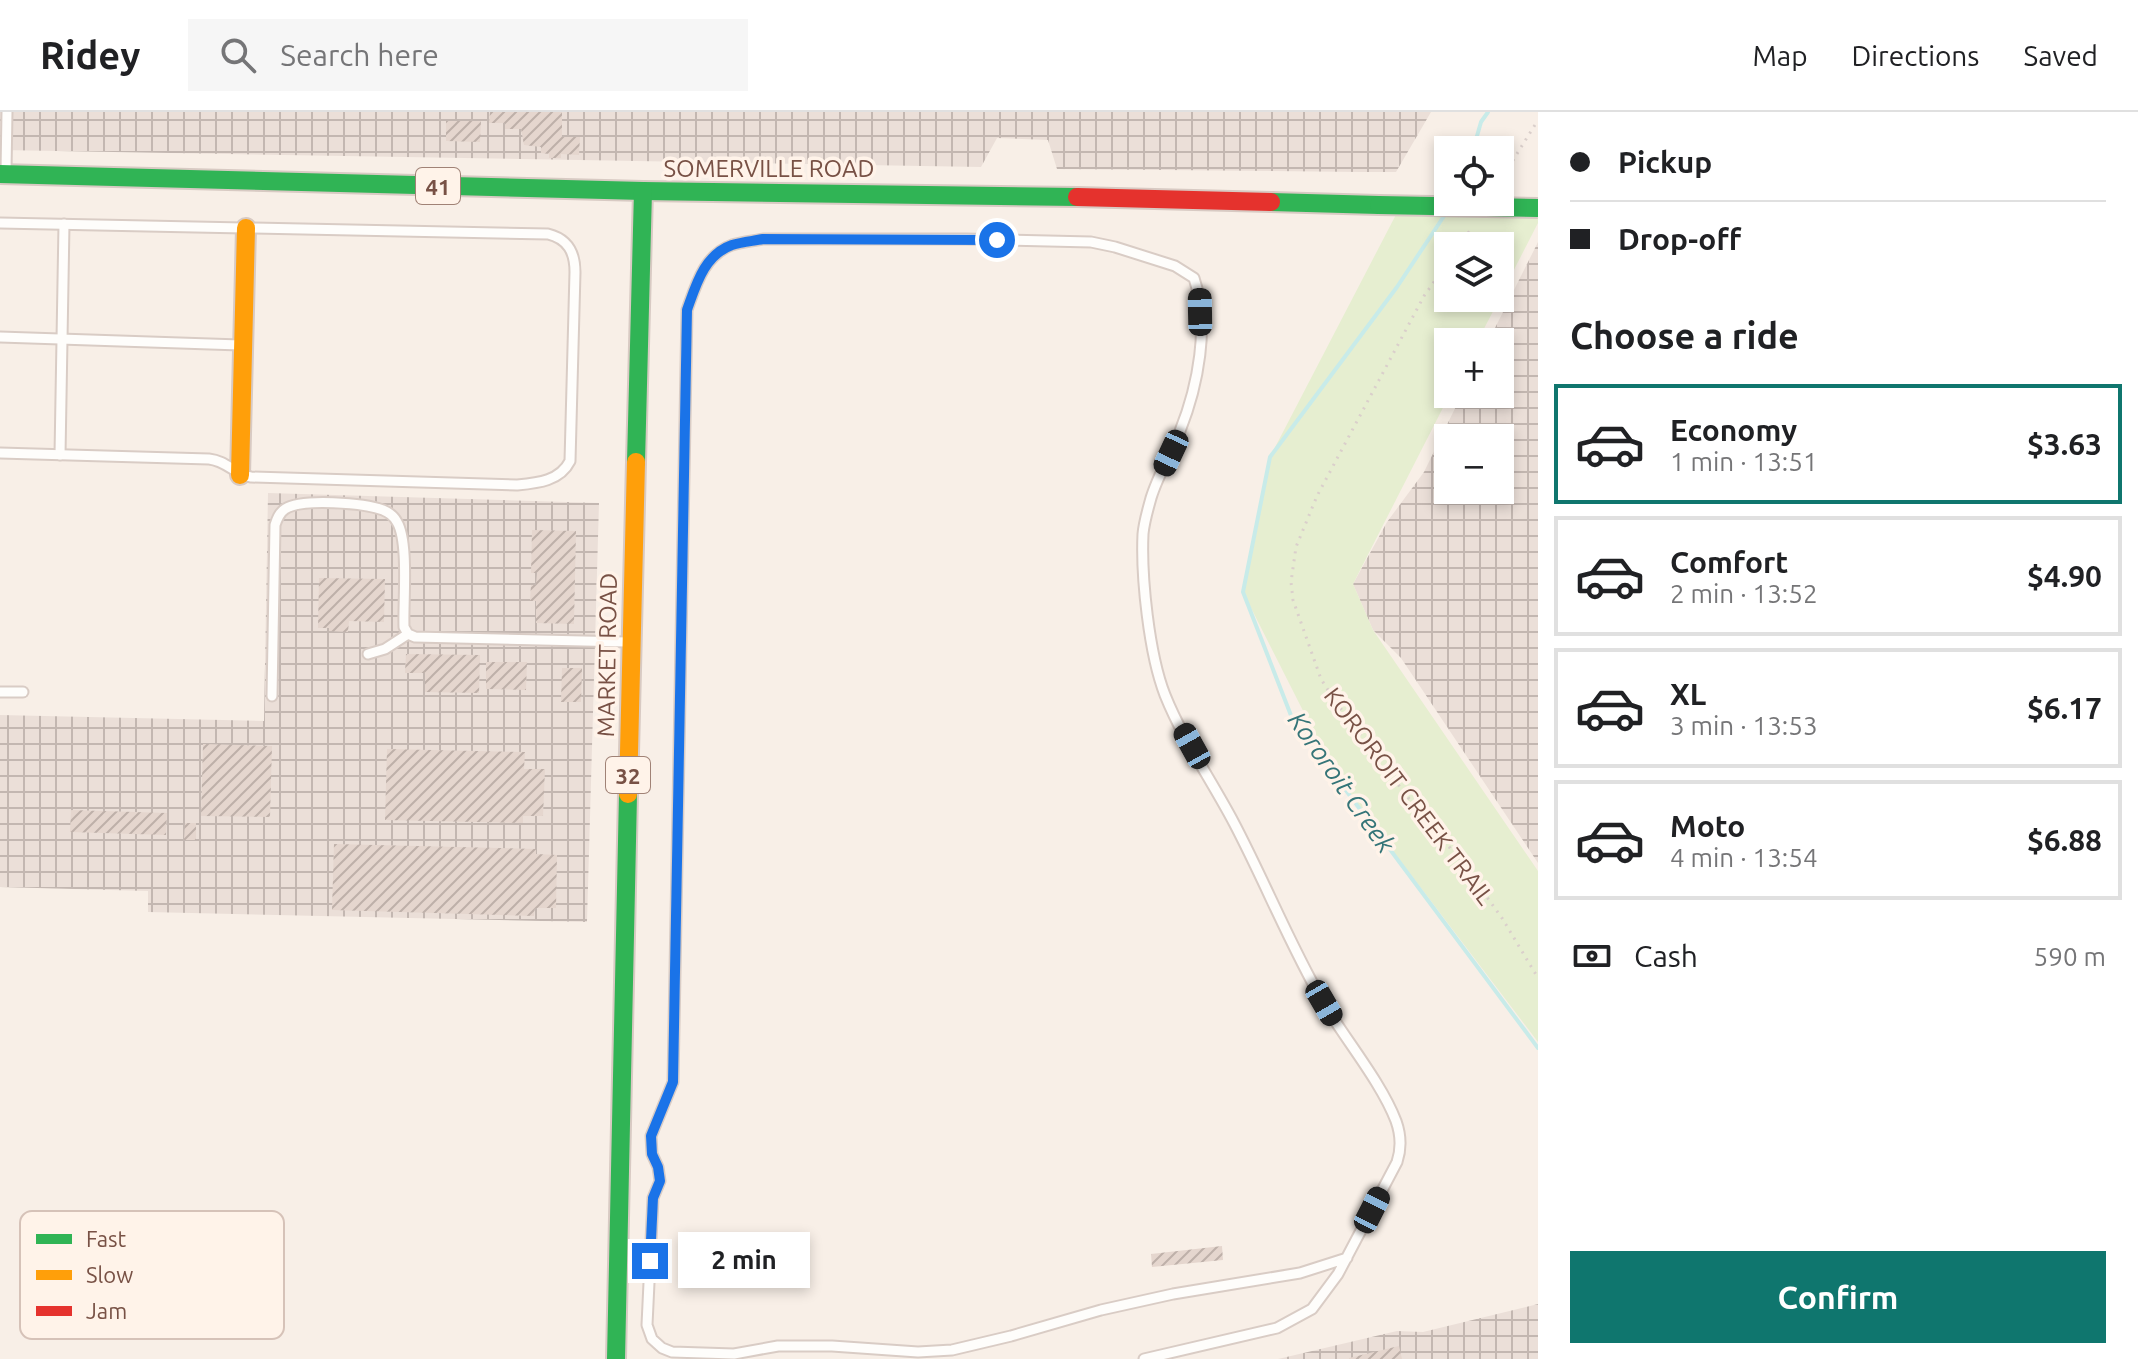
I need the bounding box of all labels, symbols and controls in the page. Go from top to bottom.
search box [188,19,748,91]
icon: search [216,33,260,77]
text: Ridey [40,34,140,76]
text: Search here [280,38,439,72]
text: Map [1752,40,1808,71]
text: Directions [1852,40,1979,71]
text: Saved [2023,40,2098,71]
map controls [1434,136,1514,504]
button: locate [1434,136,1514,216]
text: Pickup [1618,145,1712,179]
street label: SOMERVILLE ROAD [663,155,875,182]
road number: 41 [416,168,460,204]
route start [979,222,1015,258]
text: Drop-off [1618,222,1741,256]
button: layers [1434,232,1514,312]
car [1188,288,1212,336]
text: Choose a ride [1570,315,1799,356]
button: + [1434,328,1514,408]
icon: car [1574,408,1646,480]
text: Economy [1670,413,1797,447]
button: − [1434,424,1514,504]
car [1150,426,1192,480]
text: $3.63 [2027,427,2102,461]
text: 1 min · 13:51 [1670,447,1818,476]
icon: car [1574,540,1646,612]
text: Comfort [1670,545,1788,579]
text: $4.90 [2027,559,2102,593]
street label: MARKET ROAD [592,573,622,737]
text: 2 min · 13:52 [1670,579,1818,608]
icon: car [1574,672,1646,744]
text: XL [1670,677,1706,711]
street label: KOROROIT CREEK TRAIL [1319,682,1499,910]
text: $6.17 [2027,691,2102,725]
water label: Kororoit Creek [1283,706,1402,859]
text: 3 min · 13:53 [1670,711,1818,740]
car [1170,719,1214,773]
road number: 32 [606,757,650,793]
icon: car [1574,804,1646,876]
text: Moto [1670,809,1745,843]
text: $6.88 [2027,823,2102,857]
text: 4 min · 13:54 [1670,843,1818,872]
icon: cash [1570,934,1614,978]
text: Cash [1634,939,1698,973]
text: 590 m [2034,942,2106,971]
car [1302,976,1346,1030]
car [1350,1183,1394,1237]
legend [20,1211,284,1339]
text: Fast [86,1226,127,1251]
callout: 2 min [678,1233,810,1289]
route end [632,1243,668,1279]
text: 2 min [711,1245,777,1274]
button: Confirm [1570,1251,2106,1343]
text: Slow [86,1262,133,1287]
text: Jam [86,1298,127,1323]

